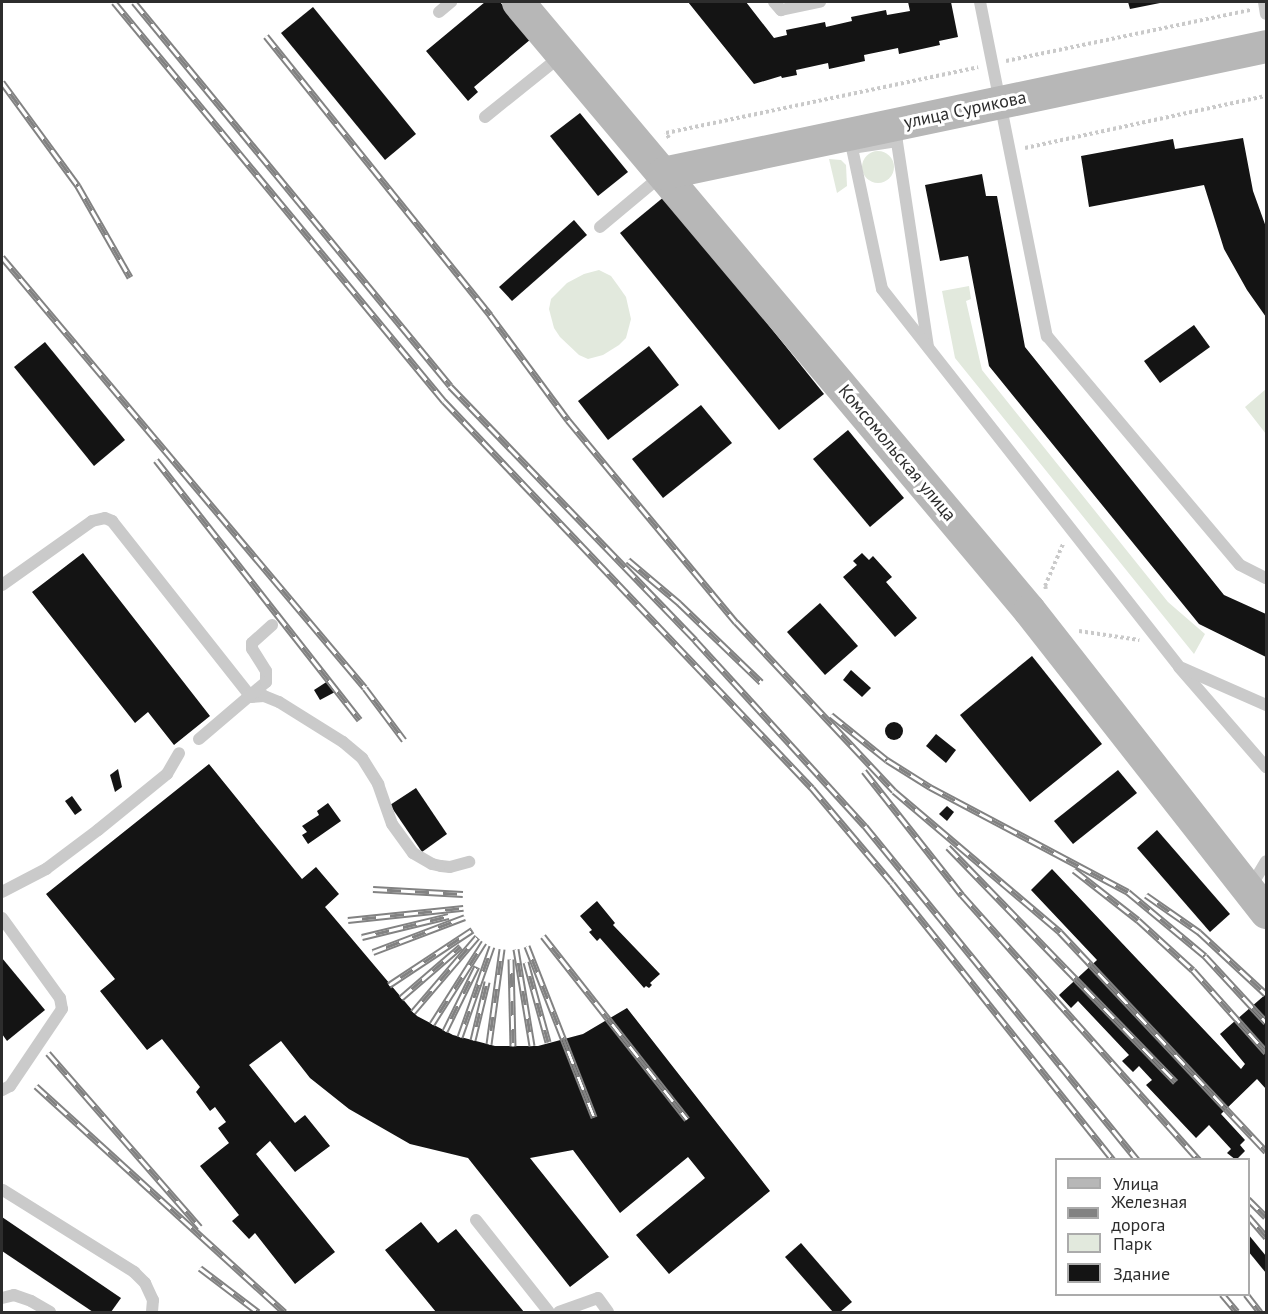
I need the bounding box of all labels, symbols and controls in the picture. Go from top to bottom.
street label: улица Сурикова [902,86,1028,134]
street label: Комсомольская улица [834,380,960,526]
legend [1055,1158,1250,1296]
text: Улица [1113,1172,1159,1195]
text: Железная дорога [1111,1190,1187,1236]
text: Парк [1113,1232,1152,1255]
text: Здание [1113,1262,1170,1285]

